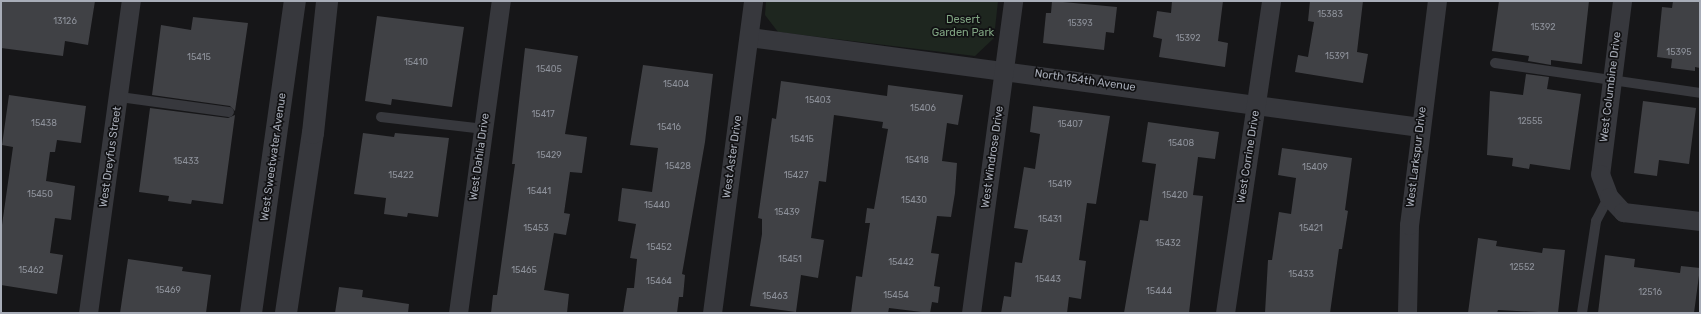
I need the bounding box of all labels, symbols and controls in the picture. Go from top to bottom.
house number: 15383 [1317,9,1343,19]
park label: Desert Garden Park [932,14,994,40]
house number: 13126 [53,16,77,26]
house number: 15393 [1067,18,1093,28]
house number: 15392 [1530,22,1556,32]
street label: West Columbine Drive [1598,31,1624,143]
house number: 15392 [1175,33,1201,43]
house number: 15395 [1666,47,1692,57]
house number: 15391 [1325,51,1349,61]
house number: 15415 [187,52,211,62]
house number: 15410 [404,57,428,67]
house number: 15405 [536,64,562,74]
street label: North 154th Avenue [1034,67,1136,95]
house number: 15404 [663,79,689,89]
street label: West Sweetwater Avenue [258,92,290,222]
house number: 15403 [805,95,831,105]
house number: 15406 [910,103,936,113]
street label: West Windrose Drive [979,105,1007,209]
street label: West Dreyfus Street [97,106,125,208]
street label: West Larkspur Drive [1404,106,1430,208]
house number: 15417 [531,109,555,119]
street label: West Corrine Drive [1235,110,1263,204]
street label: West Dahlia Drive [467,112,493,202]
street label: West Aster Drive [721,114,745,200]
house number: 12555 [1517,116,1543,126]
house number: 15438 [31,118,57,128]
house number: 15407 [1057,119,1083,129]
house number: 15416 [657,122,681,132]
house number: 15415 [790,134,814,144]
house number: 15408 [1168,138,1194,148]
house number: 15429 [536,150,562,160]
house number: 15418 [905,155,929,165]
house number: 15433 [173,156,199,166]
house number: 15428 [665,161,691,171]
house number: 15409 [1302,162,1328,172]
house number: 15422 [388,170,414,180]
house number: 15427 [784,170,808,180]
house number: 15419 [1048,179,1072,189]
house number: 15441 [527,186,551,196]
house number: 15450 [27,189,53,199]
house number: 15420 [1162,190,1188,200]
house number: 15430 [901,195,927,205]
house number: 15440 [644,200,670,210]
house number: 15439 [774,207,800,217]
house number: 15431 [1038,214,1062,224]
house number: 15453 [523,223,549,233]
house number: 15421 [1299,223,1323,233]
house number: 15432 [1155,238,1181,248]
house number: 15452 [646,242,672,252]
house number: 15451 [778,254,802,264]
house number: 15442 [888,257,914,267]
house number: 12552 [1509,262,1535,272]
house number: 15462 [18,265,44,275]
house number: 15465 [511,265,537,275]
house number: 15433 [1288,269,1314,279]
house number: 15443 [1035,274,1061,284]
house number: 15464 [646,276,672,286]
house number: 15469 [155,285,181,295]
house number: 15444 [1146,286,1172,296]
house number: 12516 [1638,287,1662,297]
house number: 15454 [883,290,909,300]
house number: 15463 [762,291,788,301]

